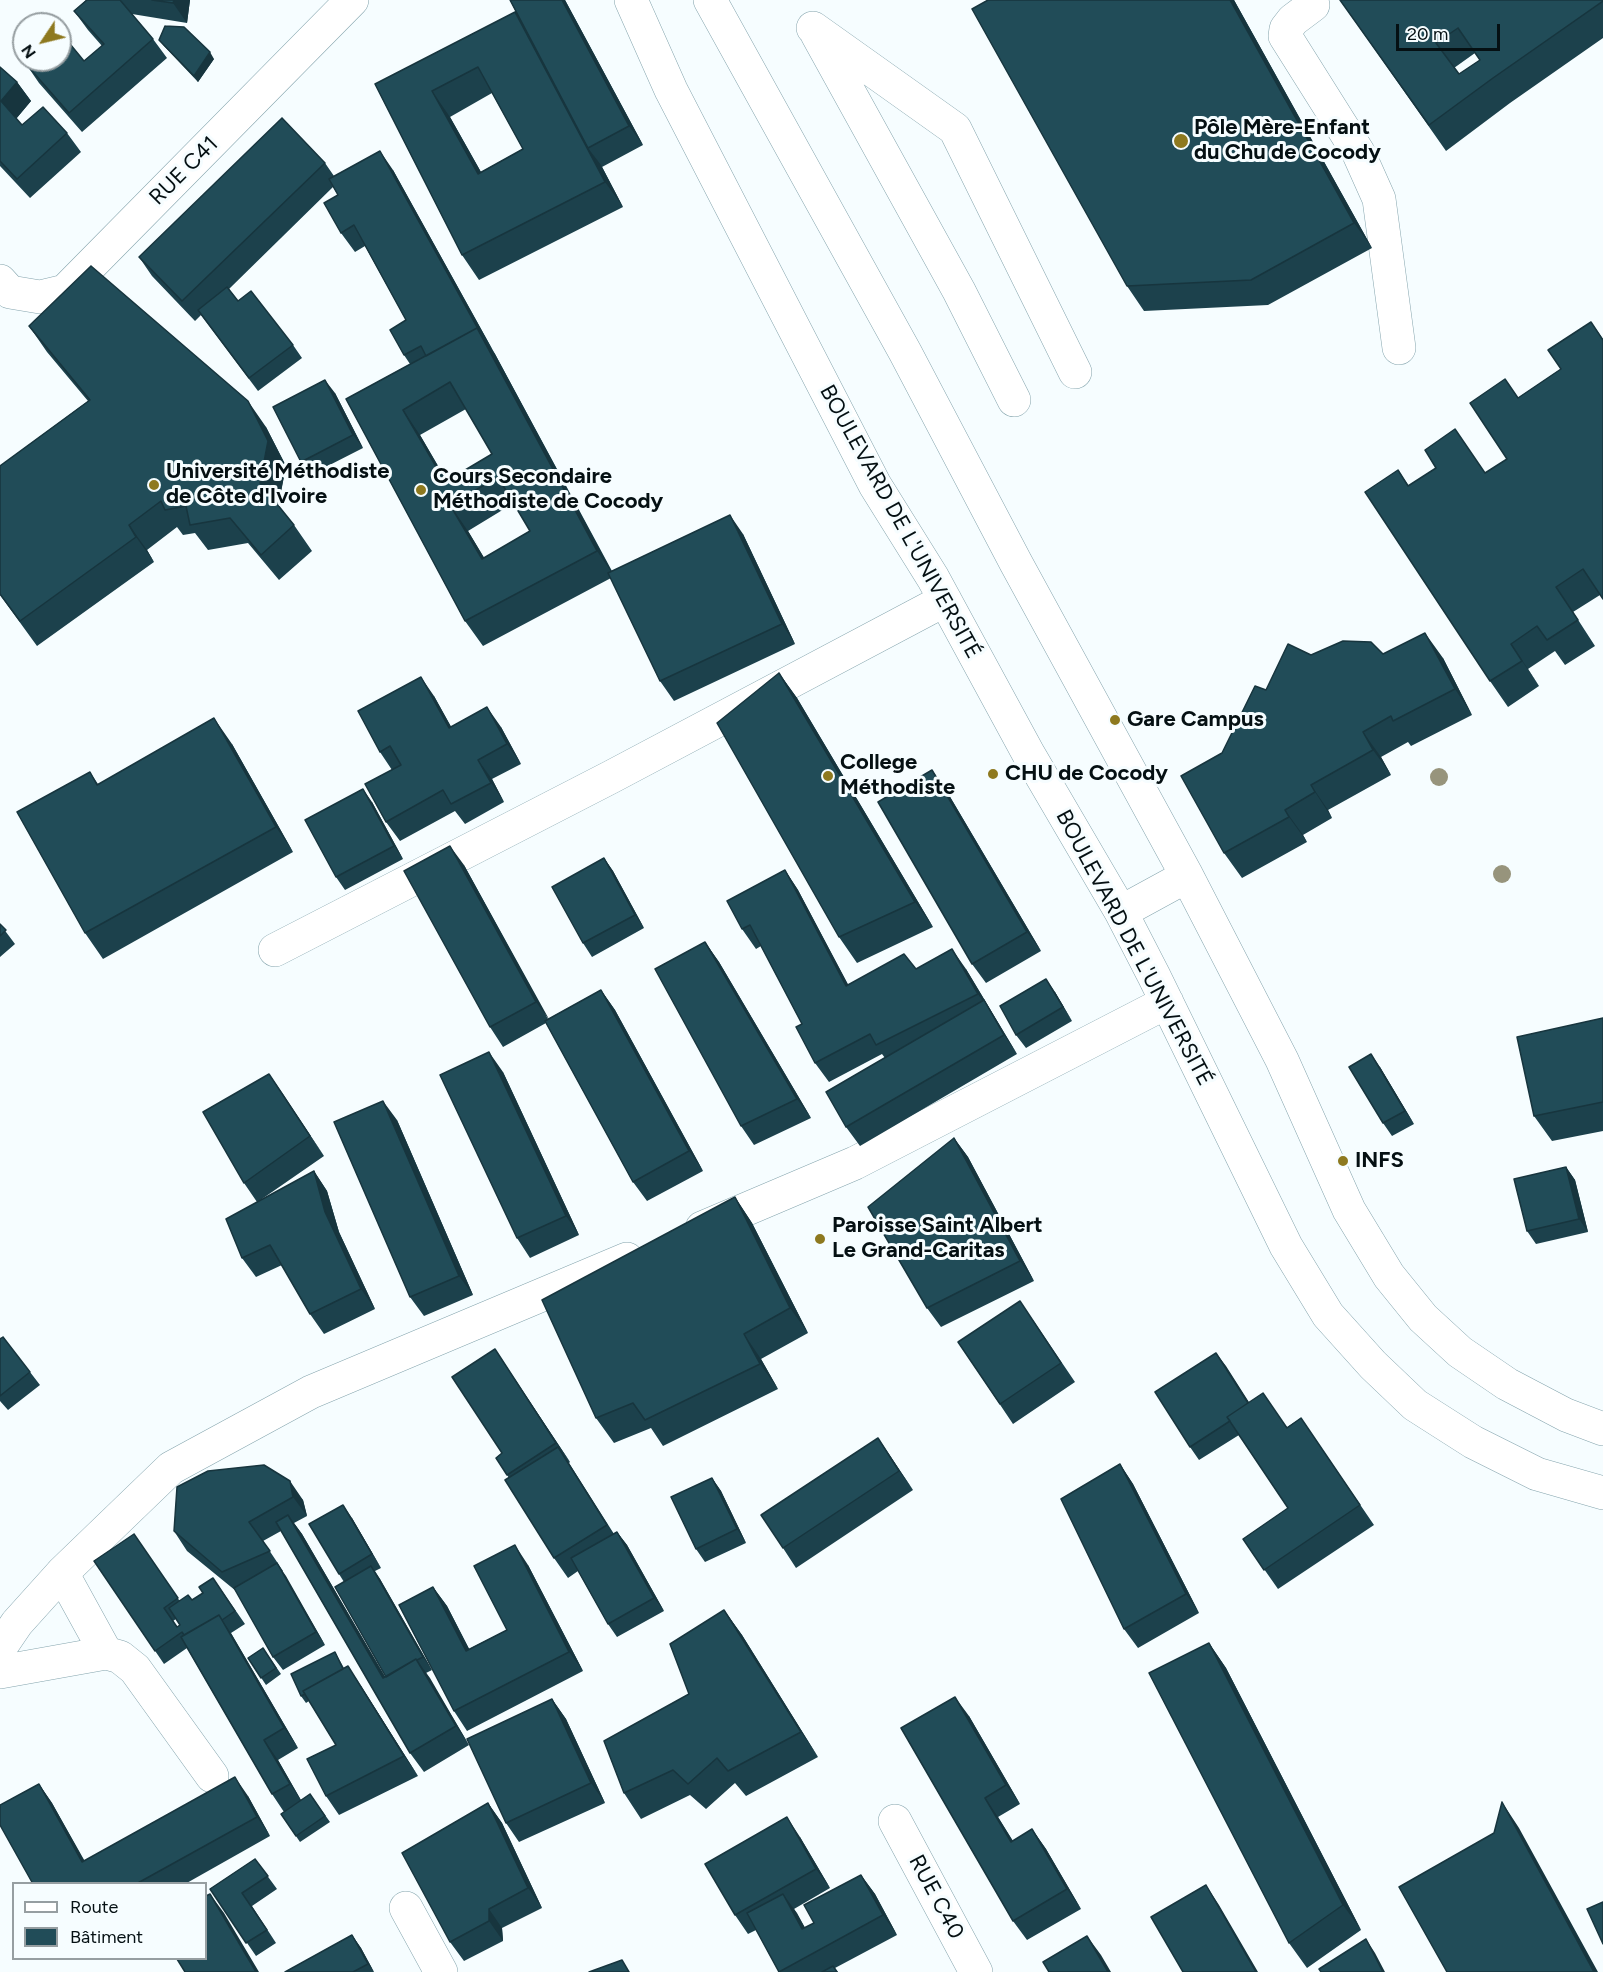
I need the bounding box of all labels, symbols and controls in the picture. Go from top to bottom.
north arrow [12,12,72,72]
scale bar [1399,12,1502,50]
text: 20 m [1407,23,1448,45]
text: N [17,41,40,62]
place label: Pôle Mère-Enfant du Chu de Cocody [1194,115,1381,166]
street label: RUE C41 [144,131,224,211]
marker: Pôle Mère-Enfant du Chu de Cocody [1172,132,1190,150]
street label: BOULEVARD DE L'UNIVERSITÉ [814,381,986,663]
place label: Université Méthodiste de Côte d'Ivoire [166,459,390,511]
place label: Cours Secondaire Méthodiste de Cocody [433,464,663,516]
marker: Université Méthodiste de Côte d'Ivoire [147,478,161,492]
marker: Cours Secondaire Méthodiste de Cocody [414,483,428,497]
place label: Gare Campus [1127,707,1264,733]
marker: Gare Campus [1108,713,1122,727]
place label: College Méthodiste [840,750,955,802]
place label: CHU de Cocody [1005,761,1168,787]
marker: CHU de Cocody [986,767,1000,781]
marker: College Méthodiste [821,769,835,783]
street label: BOULEVARD DE L'UNIVERSITÉ [1050,806,1218,1090]
place label: INFS [1355,1148,1404,1174]
marker: INFS [1336,1154,1350,1168]
place label: Paroisse Saint Albert Le Grand-Caritas [832,1213,1043,1264]
marker: Paroisse Saint Albert Le Grand-Caritas [813,1232,827,1246]
street label: RUE C40 [903,1850,969,1944]
legend [12,1882,207,1960]
text: Route [70,1896,118,1918]
text: Bâtiment [70,1926,143,1948]

